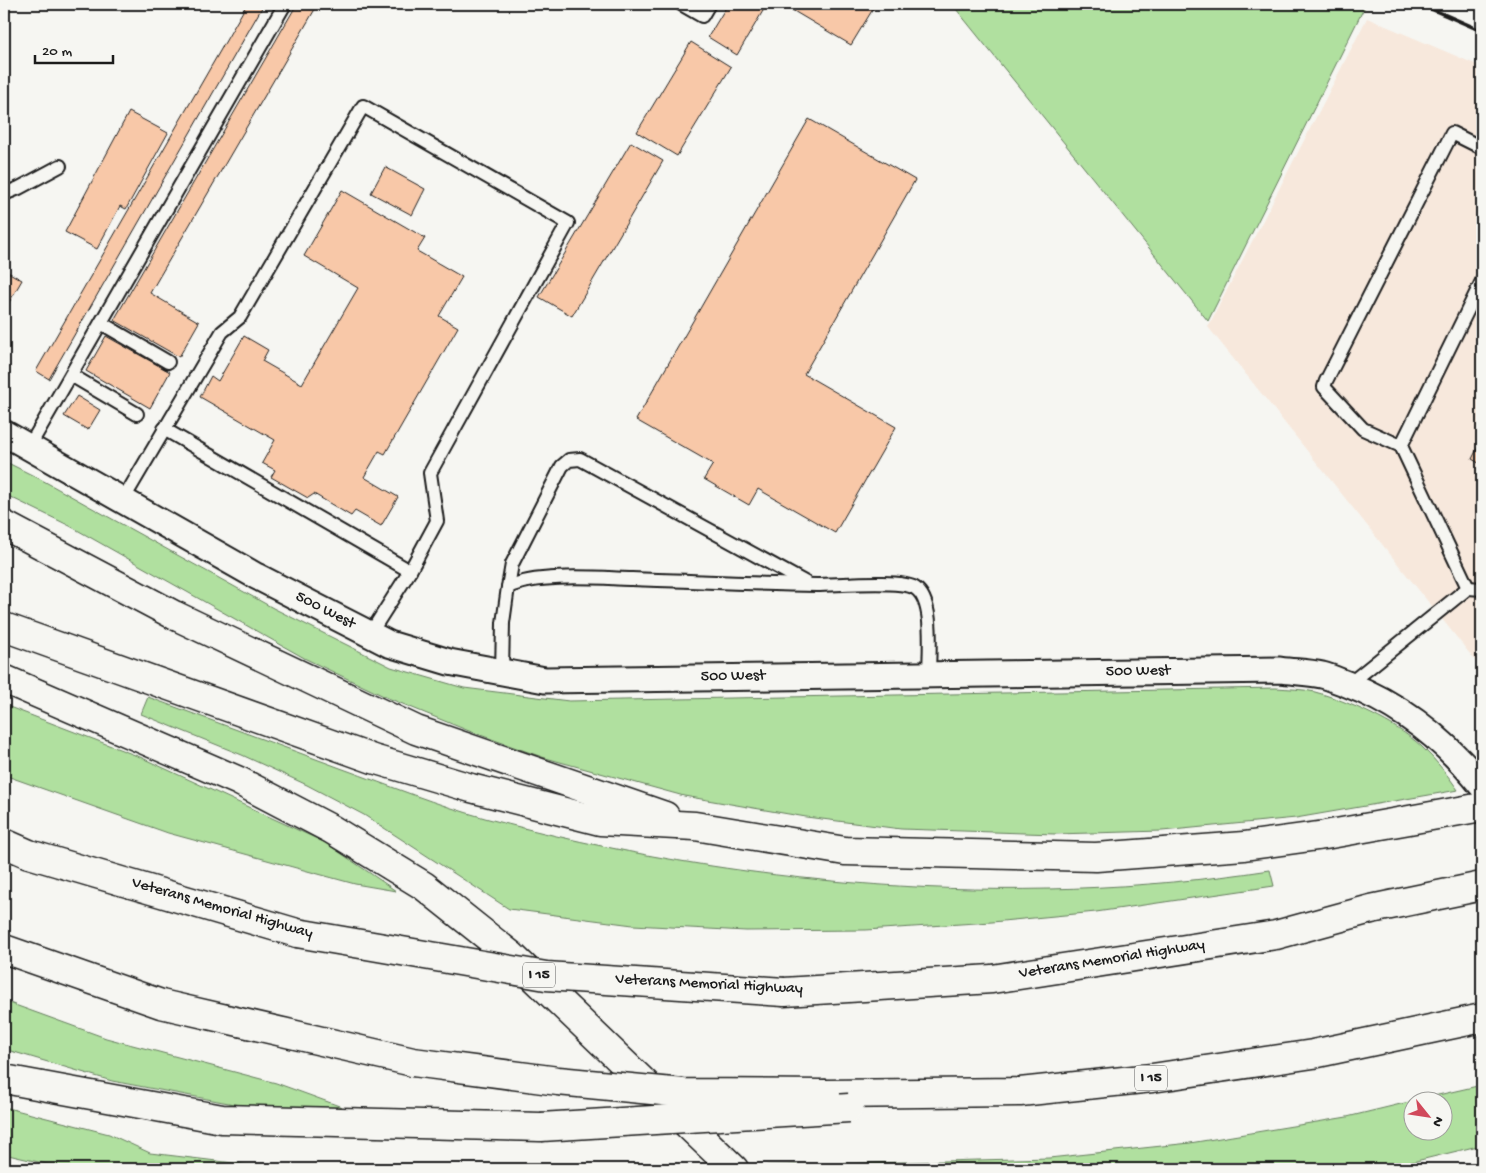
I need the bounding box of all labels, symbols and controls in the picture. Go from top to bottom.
scale bar [35,32,112,64]
text: 20 m [42,43,72,61]
street label: 500 West [292,588,359,635]
street label: 500 West [1106,662,1172,682]
street label: 500 West [701,667,767,687]
street label: Veterans Memorial Highway [128,874,315,944]
street label: Veterans Memorial Highway [1017,936,1206,984]
road number: I 15 [523,962,555,988]
street label: Veterans Memorial Highway [614,971,803,999]
road number: I 15 [1135,1066,1167,1090]
north arrow [1404,1090,1454,1140]
text: N [1427,1113,1447,1129]

